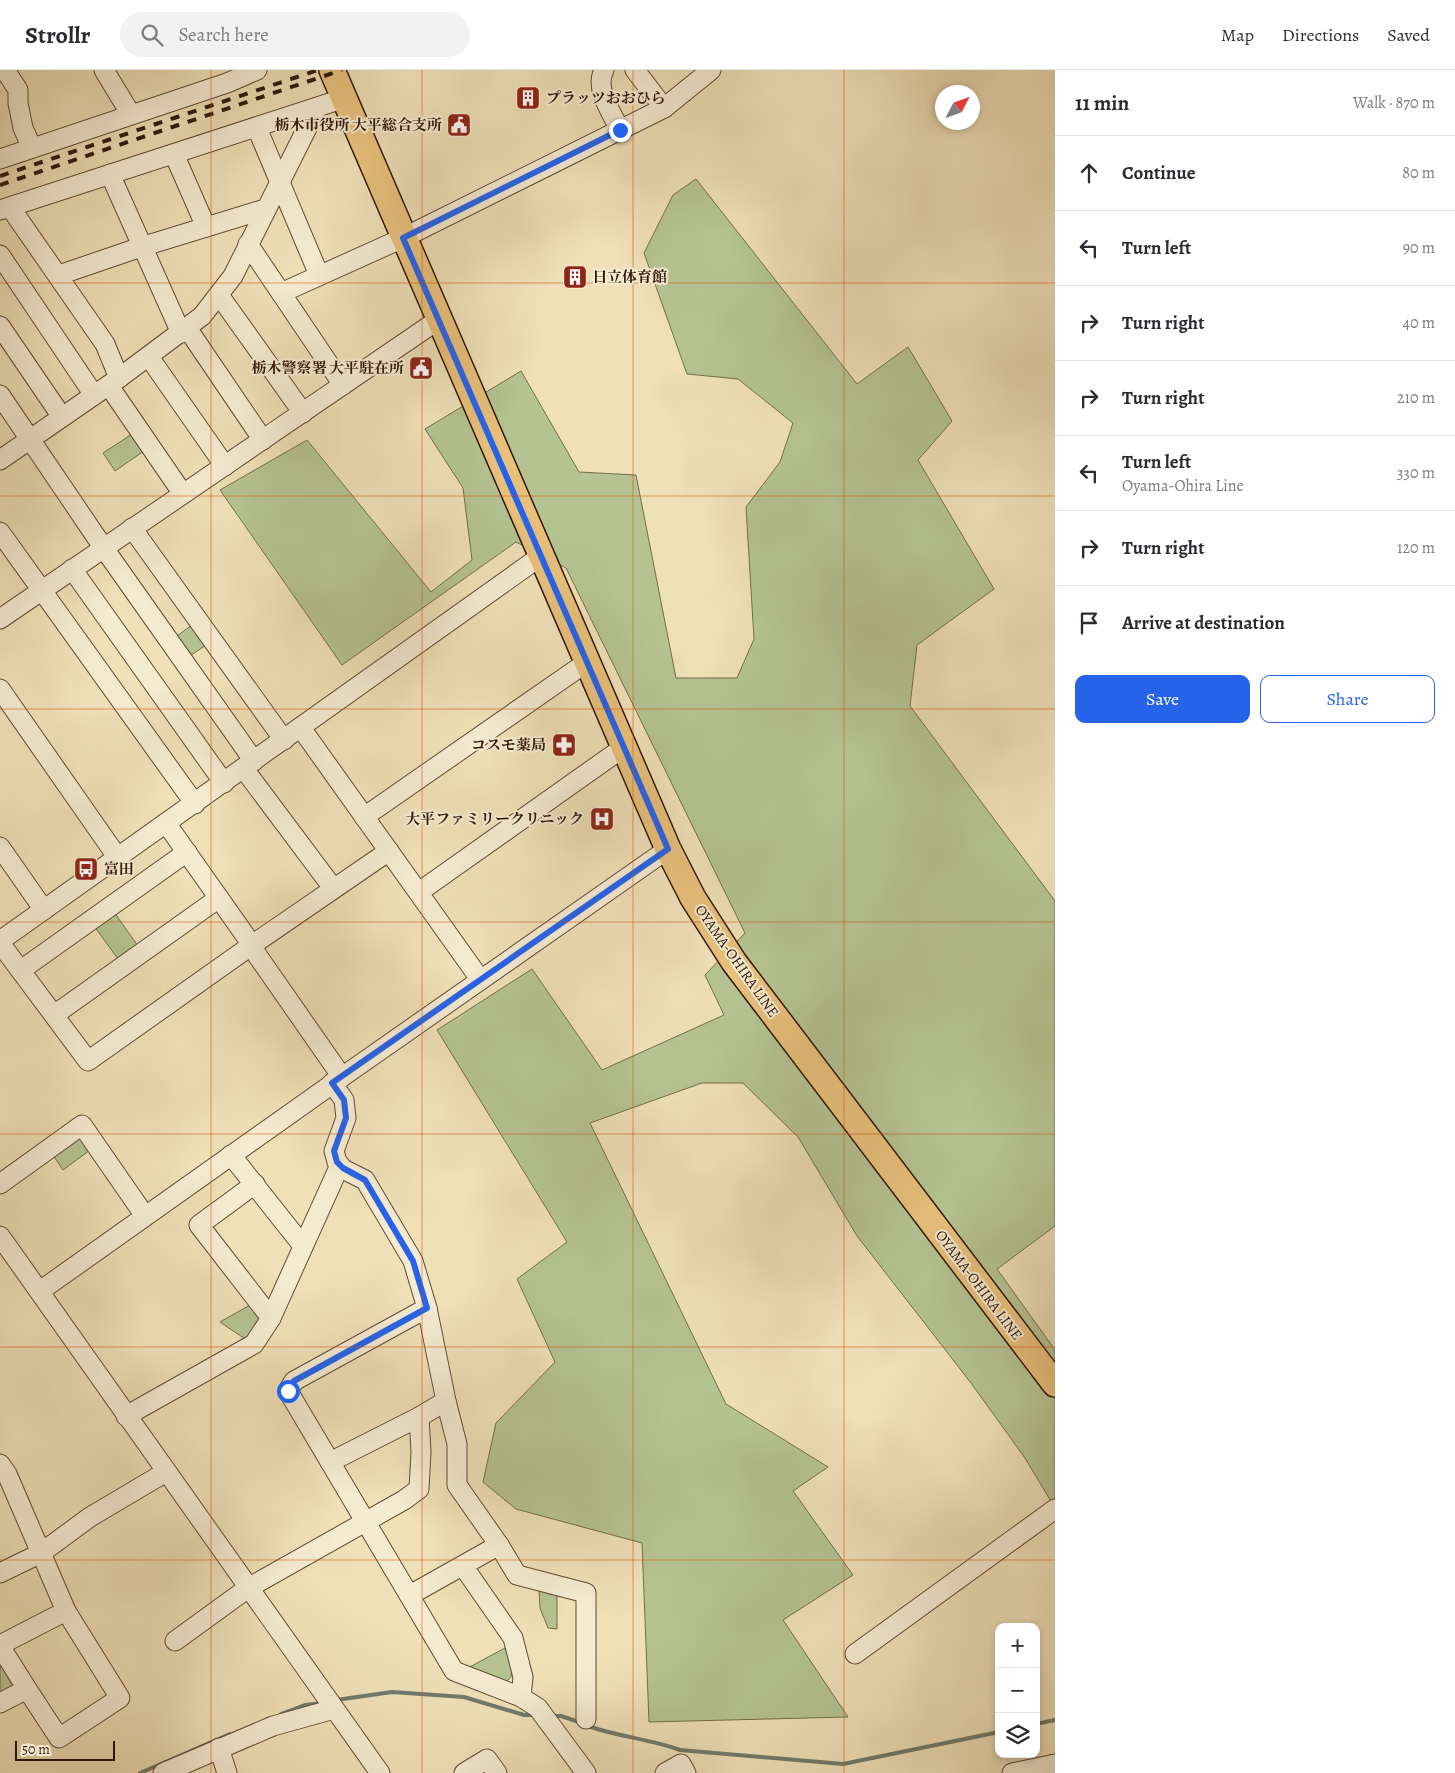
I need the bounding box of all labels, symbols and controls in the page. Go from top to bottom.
search box [120,12,470,57]
text: Strollr [25,19,90,51]
icon: search [138,21,166,49]
text: Search here [178,22,269,48]
text: Map [1221,23,1254,47]
text: Directions [1282,23,1359,47]
text: Saved [1387,23,1430,47]
building icon: プラッツおおひら [515,85,541,111]
north arrow [935,85,980,130]
place label: プラッツおおひら [546,88,666,108]
text: 11 min [1075,89,1129,117]
text: Walk · 870 m [1353,92,1435,114]
public building icon: 栃木市役所 大平総合支所 [446,112,472,138]
place label: 栃木市役所 大平総合支所 [274,115,442,135]
route end [609,119,632,142]
icon: ahead [1075,159,1103,187]
text: Continue [1122,160,1196,186]
text: 80 m [1402,162,1435,184]
icon: left [1075,234,1103,262]
text: Turn left [1122,235,1191,261]
text: 90 m [1403,237,1435,259]
building icon: 日立体育館 [562,264,588,290]
place label: 日立体育館 [592,267,667,287]
icon: right [1075,309,1103,337]
text: Turn right [1122,310,1204,336]
text: 40 m [1403,312,1435,334]
public building icon: 栃木警察署 大平駐在所 [408,355,434,381]
place label: 栃木警察署 大平駐在所 [251,358,404,378]
icon: right [1075,384,1103,412]
text: Turn right [1122,385,1204,411]
text: 210 m [1397,387,1435,409]
text: Turn left [1122,449,1191,475]
icon: left [1075,459,1103,487]
text: 330 m [1397,462,1435,484]
text: Oyama-Ohira Line [1122,475,1244,497]
icon: right [1075,534,1103,562]
text: Turn right [1122,535,1204,561]
text: 120 m [1397,537,1435,559]
icon: arrive [1075,609,1103,637]
text: Arrive at destination [1122,610,1285,636]
button: Save [1075,675,1250,723]
button: Share [1260,675,1435,723]
pharmacy icon: コスモ薬局 [551,732,577,758]
place label: コスモ薬局 [471,735,546,755]
hospital icon: 大平ファミリークリニック [589,806,615,832]
place label: 大平ファミリークリニック [405,809,584,829]
bus stop icon: 富田 [73,856,99,882]
place label: 富田 [104,859,134,879]
street label: OYAMA-OHIRA LINE [691,901,783,1021]
street label: OYAMA-OHIRA LINE [931,1226,1027,1344]
route start [277,1380,300,1403]
map controls [995,1623,1040,1758]
button: + [995,1623,1040,1668]
button: − [995,1668,1040,1713]
button: layers [995,1713,1040,1758]
scale bar [15,1738,115,1761]
text: 50 m [22,1740,50,1759]

